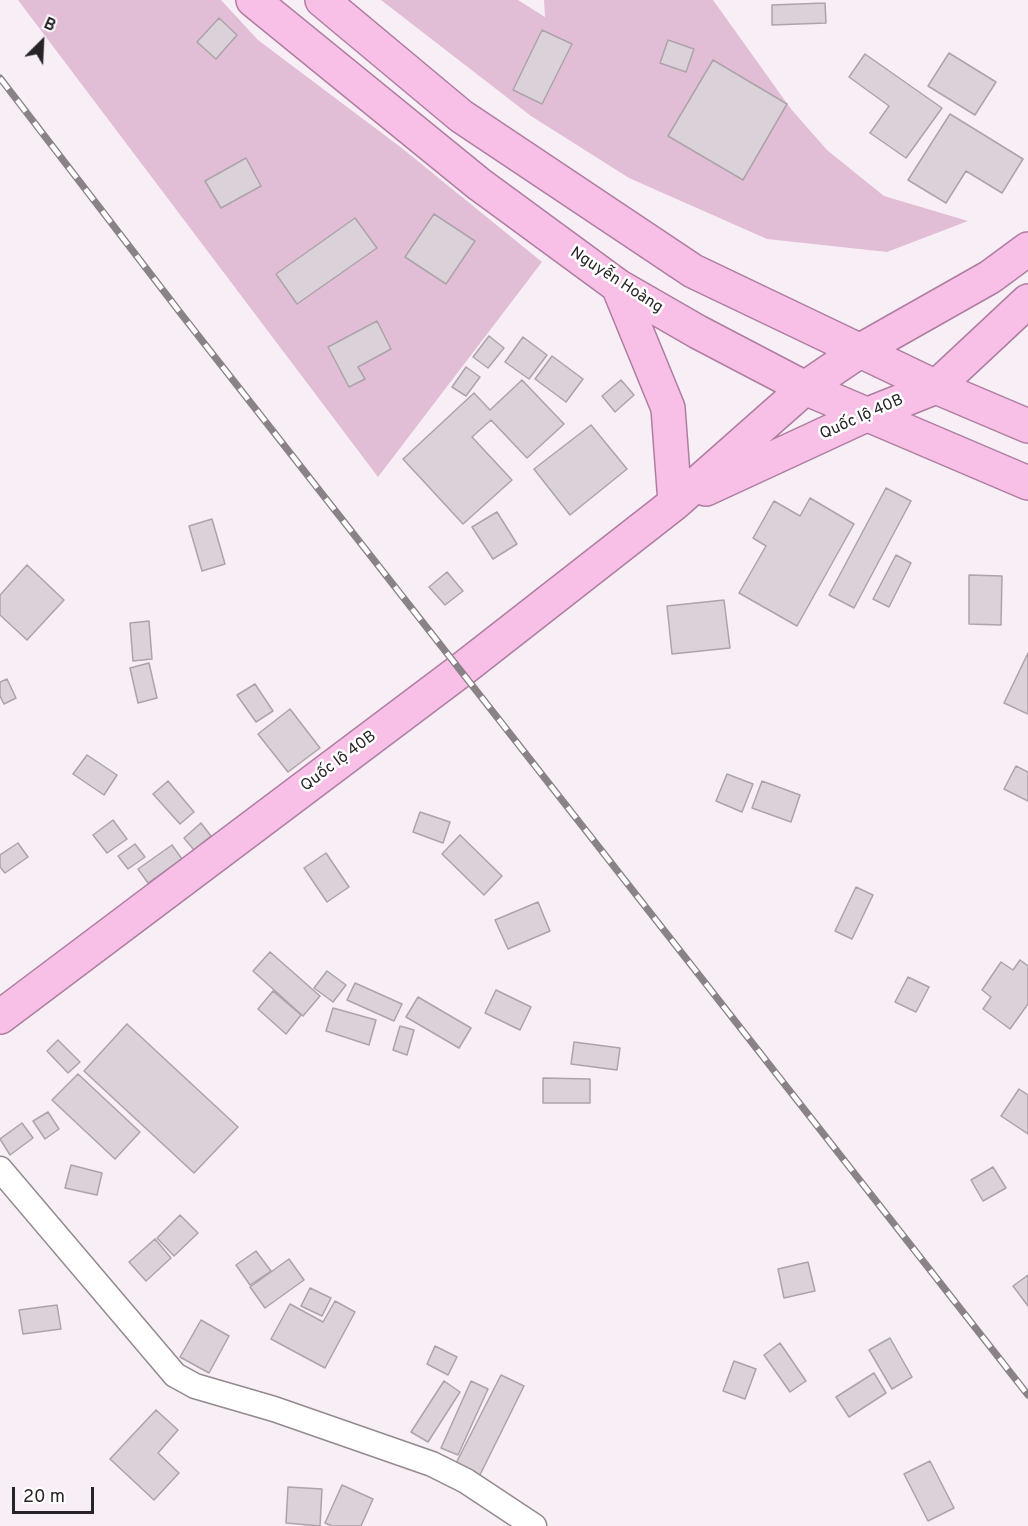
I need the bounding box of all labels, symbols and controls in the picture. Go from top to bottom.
north arrow [12,12,72,72]
text: B [40,14,58,37]
street label: Nguyễn Hoàng [566,244,666,318]
street label: Quốc lộ 40B [817,391,907,445]
street label: Quốc lộ 40B [298,727,380,797]
scale bar [15,1475,98,1513]
text: 20 m [23,1486,65,1509]

